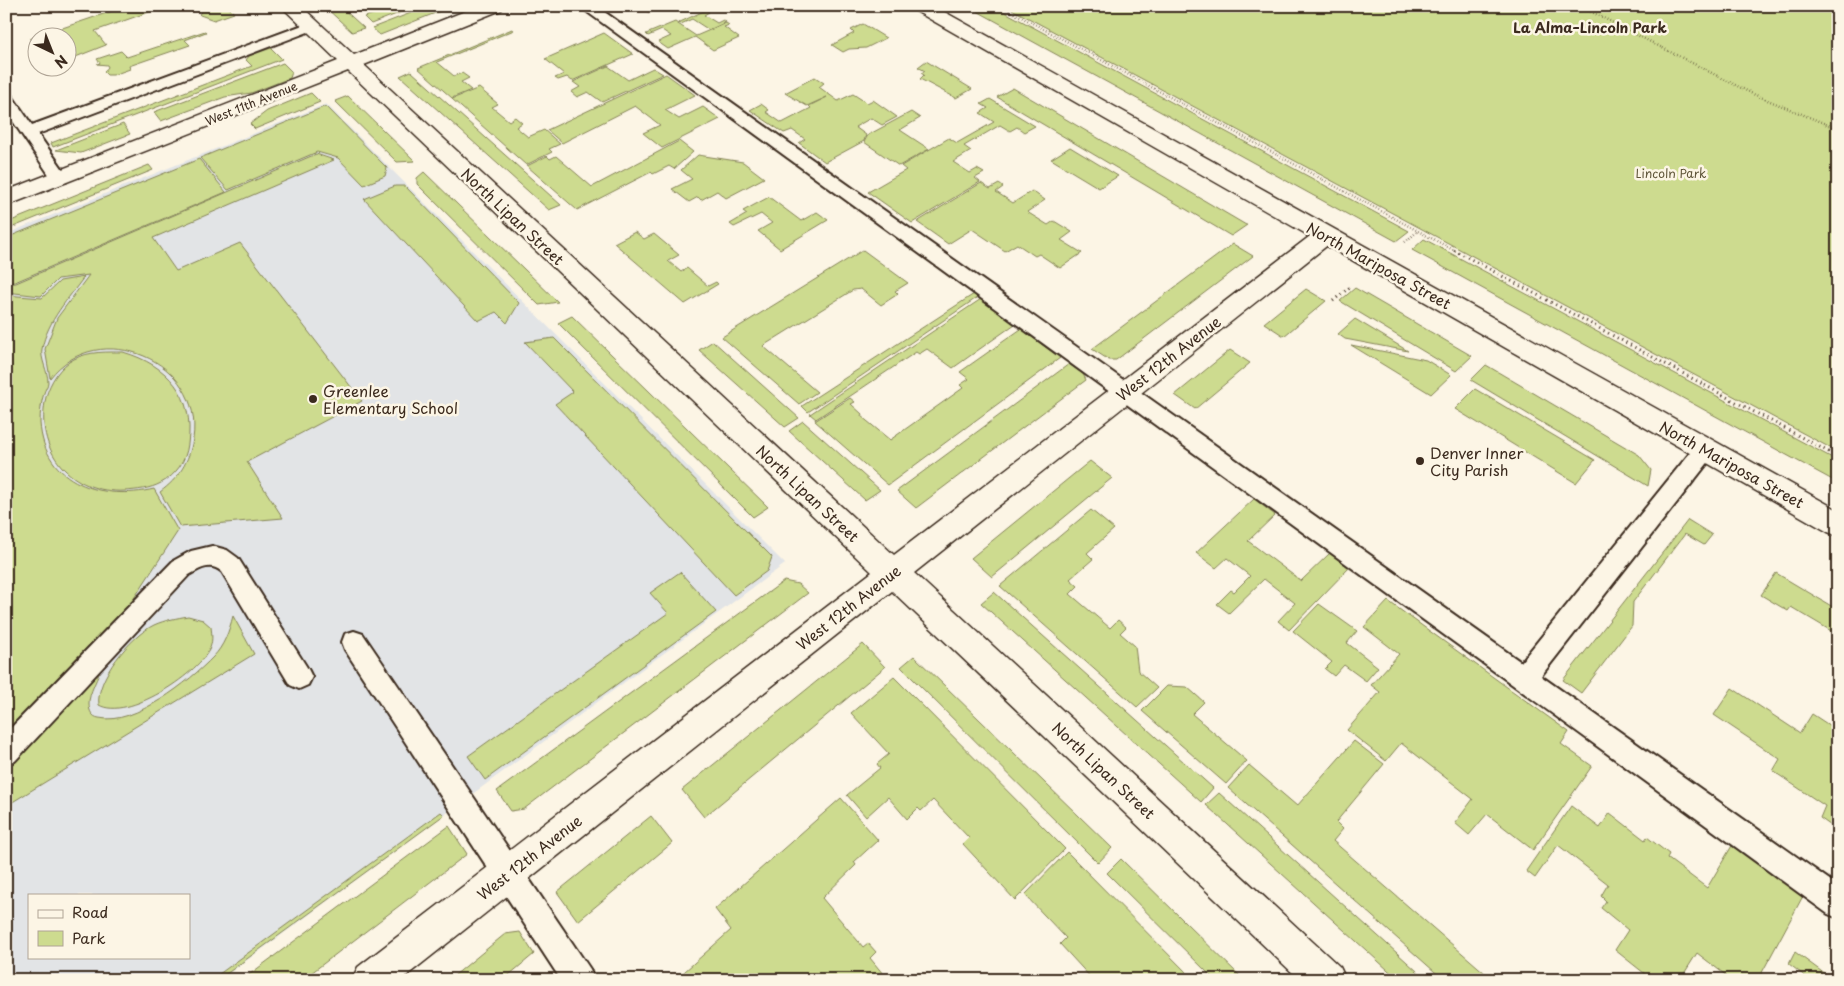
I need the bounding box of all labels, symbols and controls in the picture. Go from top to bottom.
district label: La Alma–Lincoln Park [1513,17,1667,38]
north arrow [28,28,78,78]
text: N [50,50,72,73]
street label: West 11th Avenue [202,76,300,130]
street label: North Lipan Street [456,162,570,270]
park label: Lincoln Park [1636,164,1706,182]
street label: North Mariposa Street [1303,216,1455,314]
street label: West 12th Avenue [1111,310,1225,406]
place label: Greenlee Elementary School [323,379,458,419]
marker: Greenlee Elementary School [307,393,319,405]
street label: North Mariposa Street [1656,415,1808,513]
street label: North Lipan Street [751,439,865,547]
place label: Denver Inner City Parish [1430,441,1524,481]
marker: Denver Inner City Parish [1414,455,1426,467]
street label: West 12th Avenue [791,559,905,655]
street label: North Lipan Street [1047,716,1161,824]
street label: West 12th Avenue [472,809,586,905]
legend [28,894,190,958]
text: Road [72,900,108,923]
text: Park [72,926,106,949]

